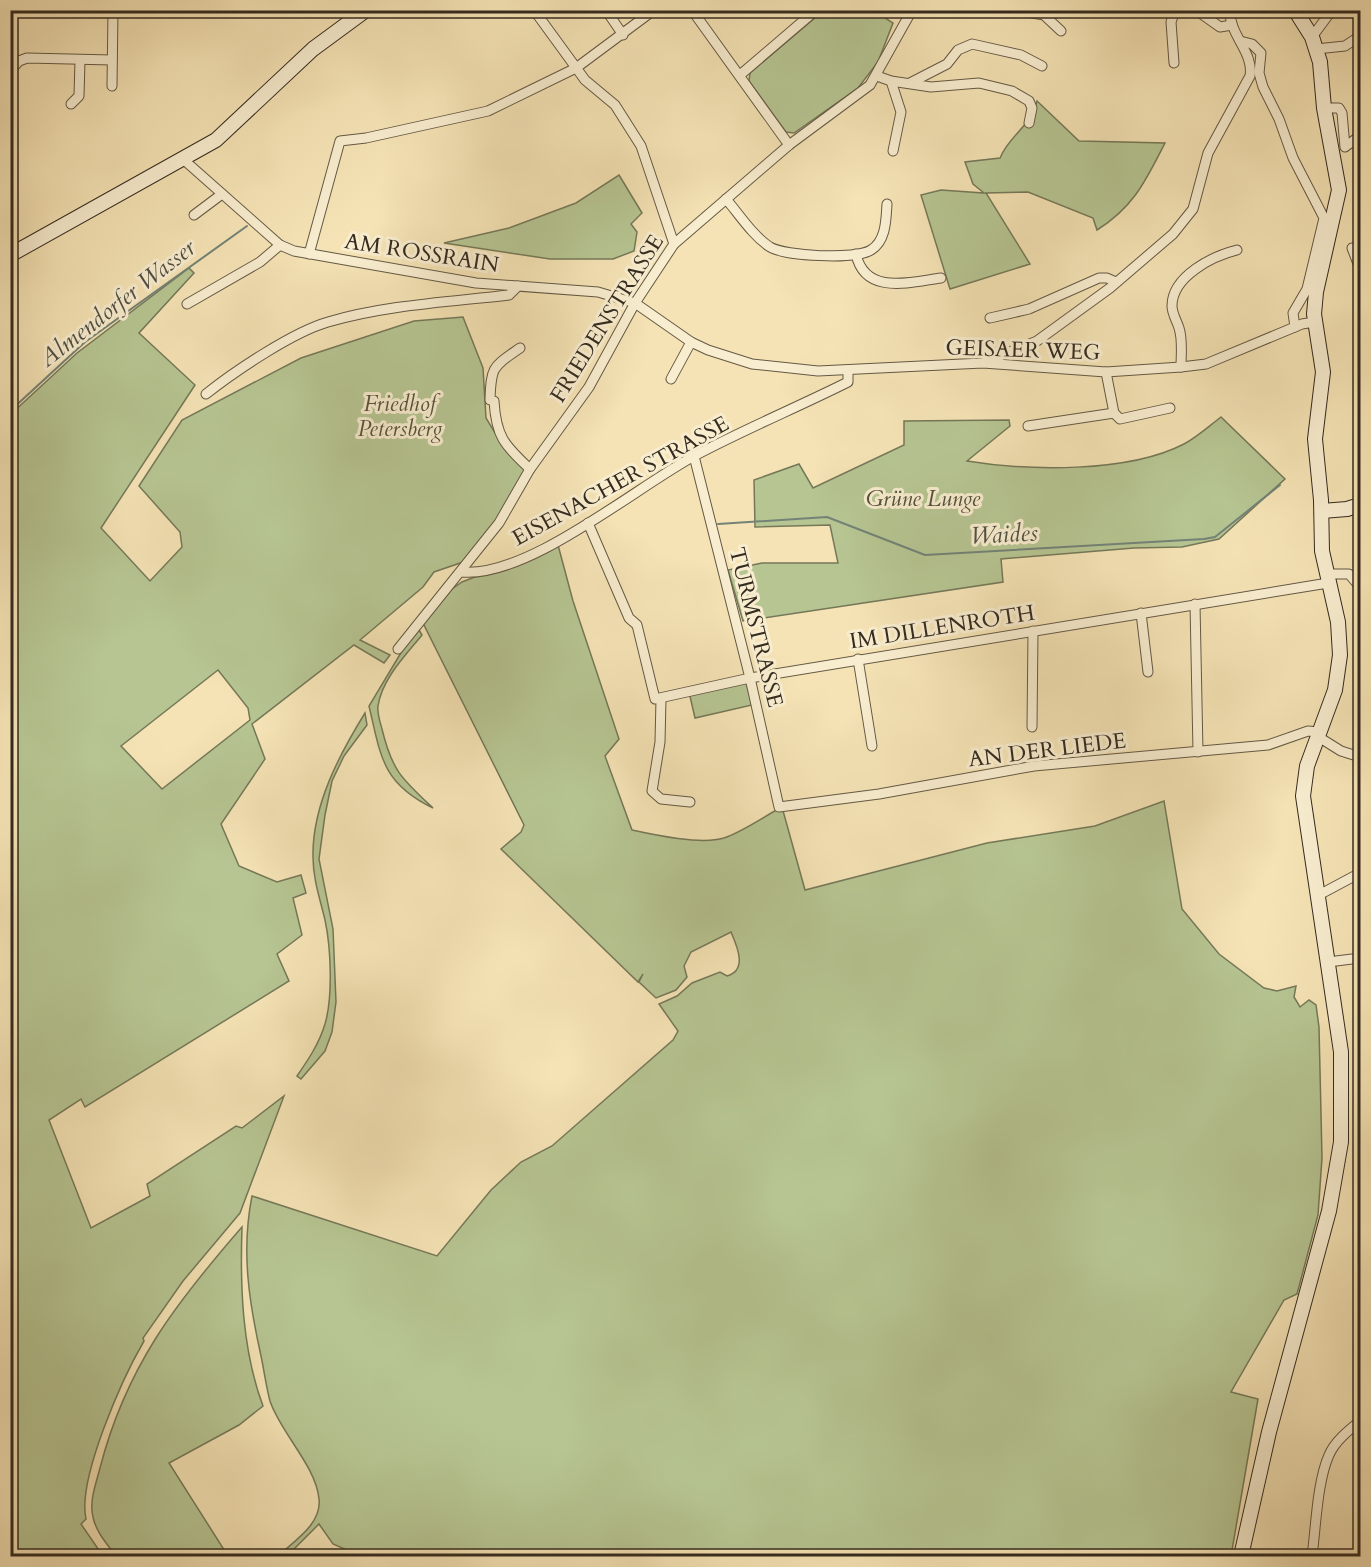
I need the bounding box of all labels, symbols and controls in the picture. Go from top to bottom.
street label: AM ROSSRAIN [343,226,501,280]
street label: FRIEDENSTRASSE [543,229,671,408]
water label: Almendorfer Wasser [31,231,203,376]
street label: GEISAER WEG [945,332,1101,368]
park label: Friedhof Petersberg [358,389,442,444]
street label: EISENACHER STRASSE [507,409,734,553]
park label: Grüne Lunge [866,484,981,514]
water label: Waides [969,516,1039,553]
street label: TURMSTRASSE [722,544,790,710]
street label: IM DILLENROTH [847,598,1037,656]
street label: AN DER LIEDE [966,725,1128,775]

